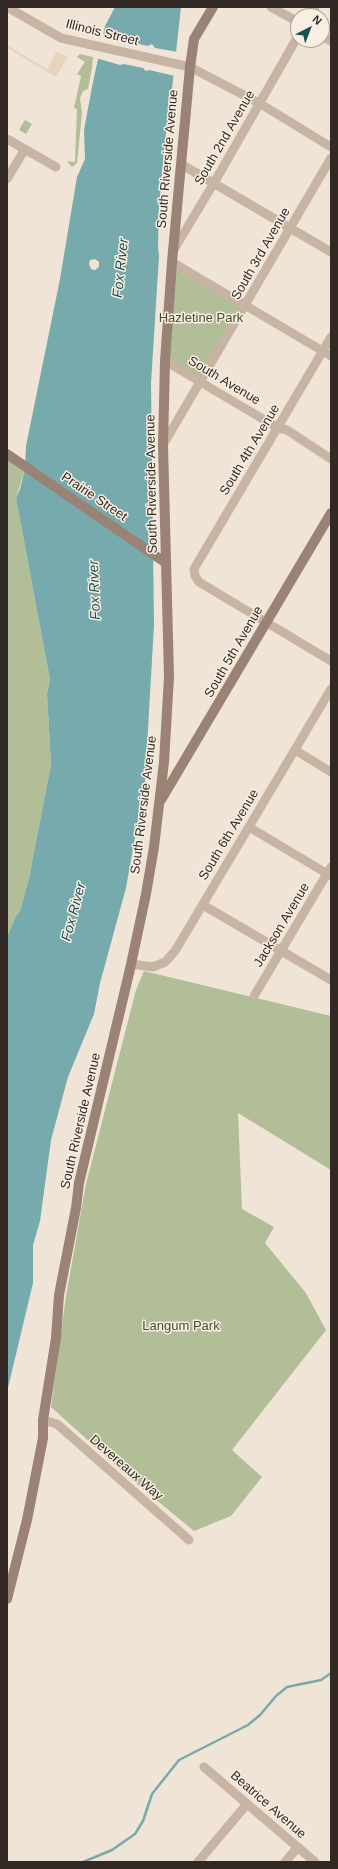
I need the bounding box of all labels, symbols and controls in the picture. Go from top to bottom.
north arrow [290,8,330,48]
text: N [310,13,324,27]
street label: Illinois Street [64,16,140,50]
street label: South 2nd Avenue [192,88,258,188]
street label: South Riverside Avenue [154,89,182,229]
street label: South 3rd Avenue [228,205,294,303]
water label: Fox River [110,237,132,299]
park label: Hazletine Park [159,310,243,326]
street label: South Avenue [185,353,263,409]
street label: South 4th Avenue [217,402,283,498]
street label: South Riverside Avenue [143,414,161,554]
street label: Prairie Street [58,469,130,525]
water label: Fox River [86,560,104,620]
street label: South 5th Avenue [201,603,267,701]
street label: South Riverside Avenue [128,735,160,875]
street label: South 6th Avenue [196,787,262,883]
street label: Jackson Avenue [251,880,313,970]
water label: Fox River [58,881,90,943]
street label: South Riverside Avenue [58,1051,104,1191]
park label: Langum Park [142,1318,220,1334]
street label: Devereaux Way [86,1432,166,1504]
street label: Beatrice Avenue [227,1768,309,1842]

